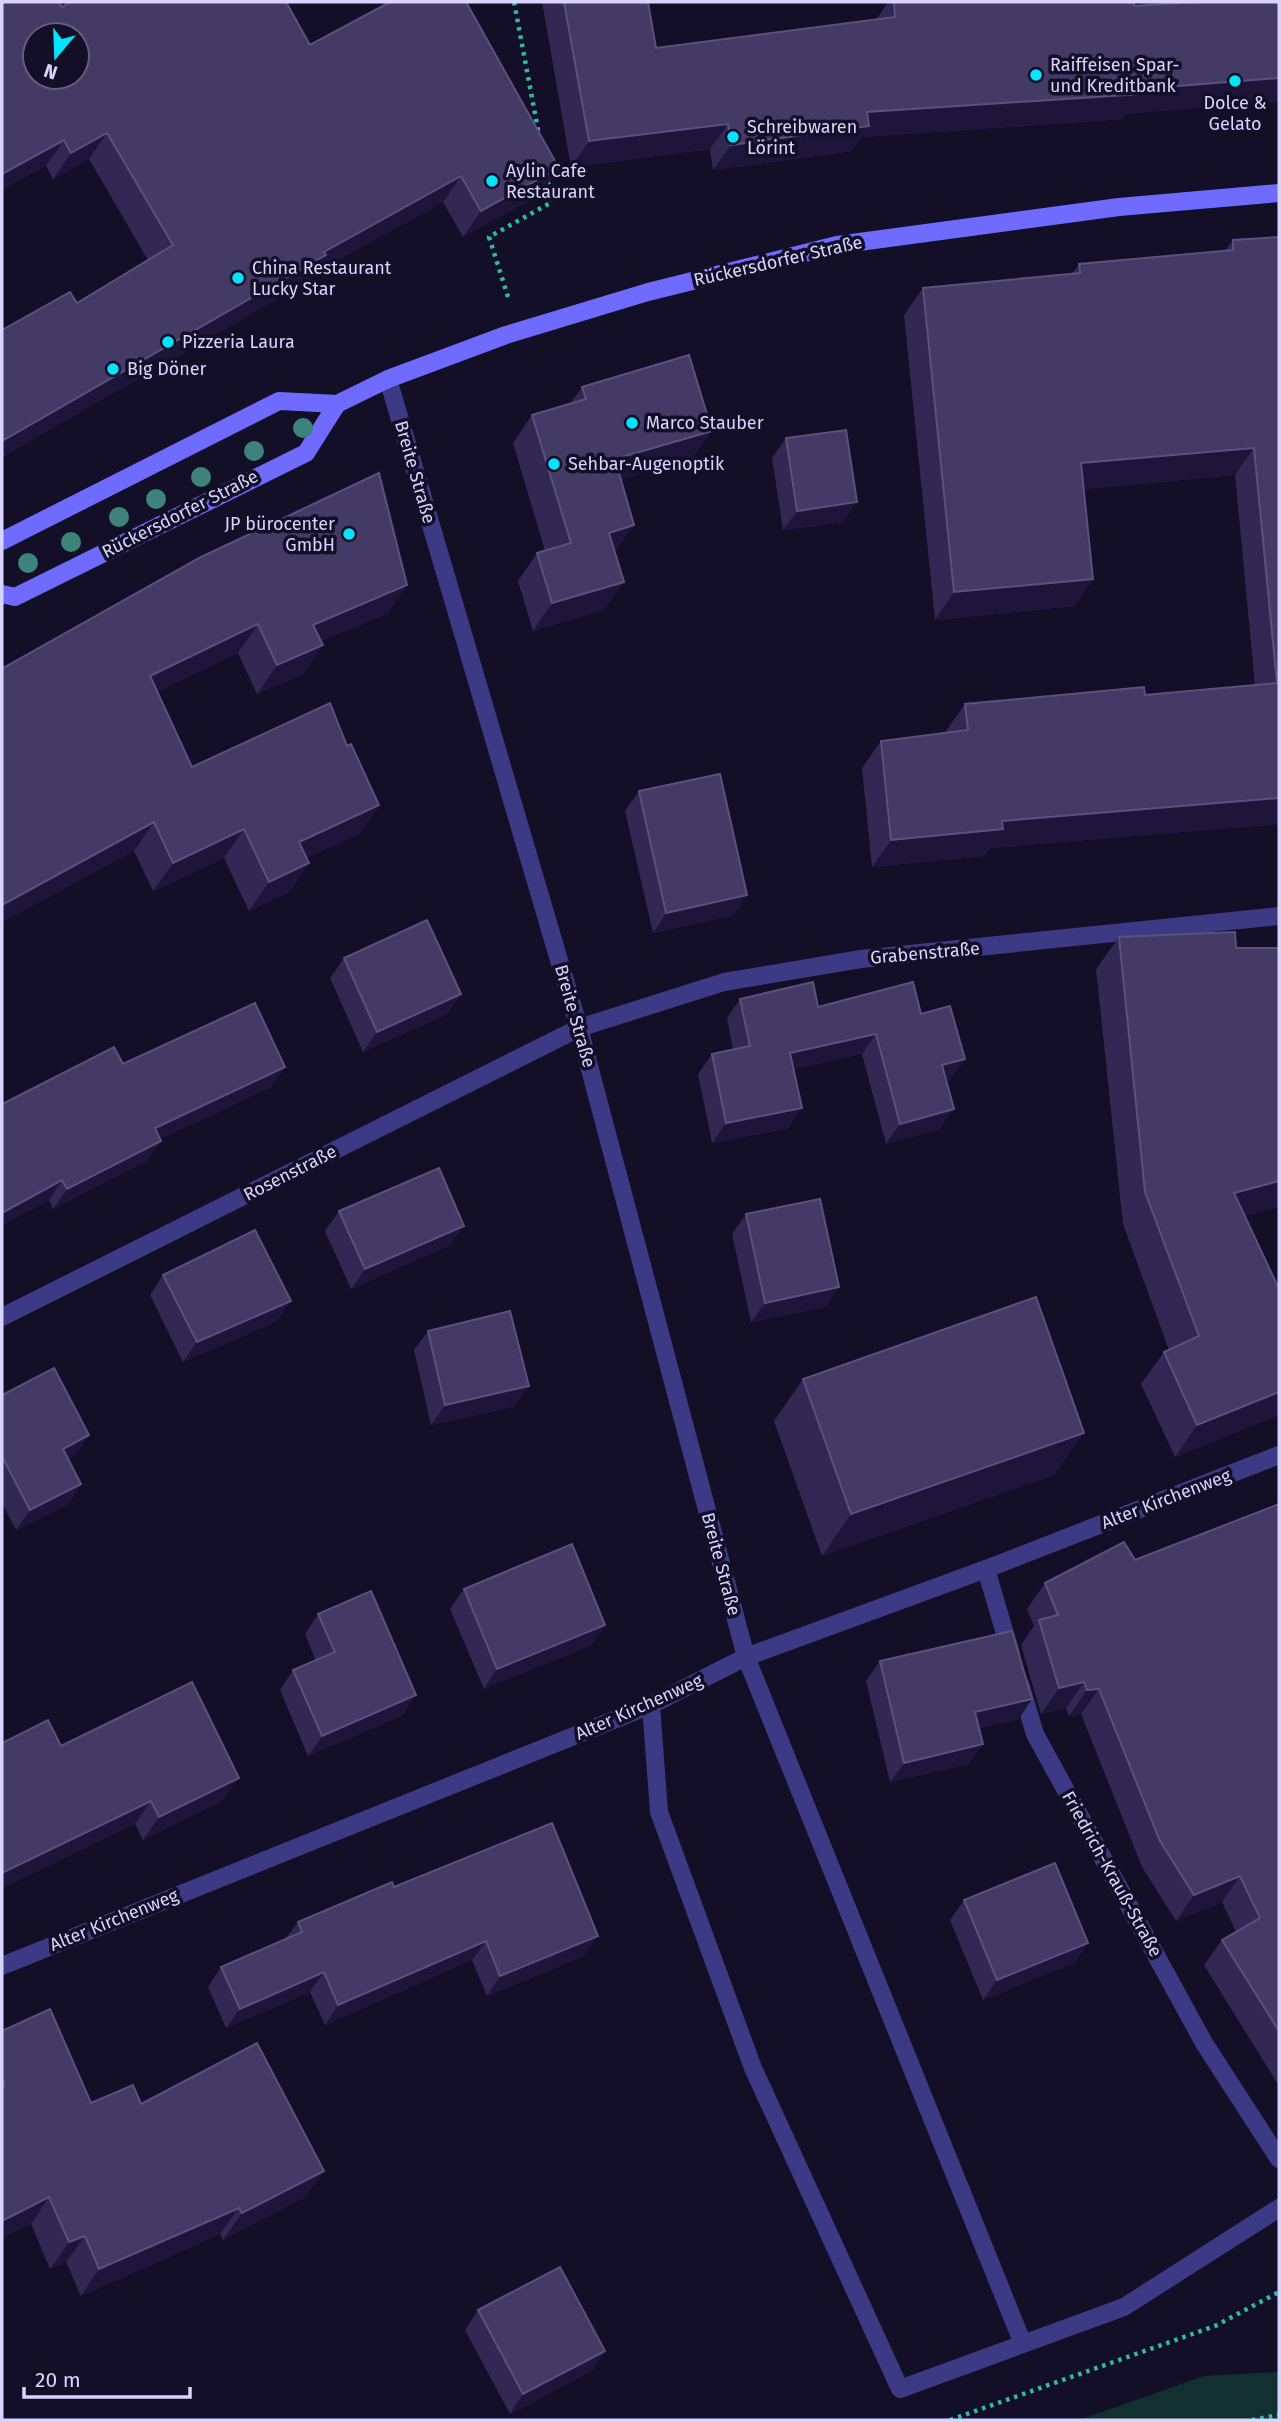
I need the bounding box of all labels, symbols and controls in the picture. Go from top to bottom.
north arrow [21,21,91,91]
place label: Raiffeisen Spar- und Kreditbank [1050,54,1180,97]
text: N [41,59,60,85]
marker: Raiffeisen Spar- und Kreditbank [1028,67,1044,83]
marker: Dolce & Gelato [1227,73,1243,89]
place label: Dolce & Gelato [1203,92,1267,135]
place label: Schreibwaren Lörint [747,116,857,159]
marker: Schreibwaren Lörint [725,129,741,145]
place label: Aylin Cafe Restaurant [506,160,595,203]
marker: Aylin Cafe Restaurant [484,173,500,189]
street label: Rückersdorfer Straße [692,231,864,291]
place label: China Restaurant Lucky Star [252,257,392,300]
marker: China Restaurant Lucky Star [230,270,246,286]
place label: Pizzeria Laura [182,331,295,353]
marker: Pizzeria Laura [160,334,176,350]
place label: Big Döner [127,358,207,380]
marker: Big Döner [105,361,121,377]
place label: Marco Stauber [646,412,764,434]
marker: Marco Stauber [624,415,640,431]
street label: Breite Straße [390,418,440,526]
place label: Sehbar-Augenoptik [568,453,725,475]
marker: Sehbar-Augenoptik [546,456,562,472]
street label: Rückersdorfer Straße [98,465,262,563]
place label: JP bürocenter GmbH [225,513,335,556]
marker: JP bürocenter GmbH [341,526,357,542]
street label: Grabenstraße [869,937,981,969]
street label: Breite Straße [550,962,600,1070]
street label: Rosenstraße [240,1140,340,1206]
street label: Alter Kirchenweg [1098,1464,1234,1534]
street label: Breite Straße [697,1510,745,1618]
street label: Alter Kirchenweg [572,1669,707,1745]
street label: Friedrich-Krauß-Straße [1057,1787,1167,1961]
street label: Alter Kirchenweg [46,1884,182,1956]
scale bar [24,2356,191,2400]
text: 20 m [35,2367,81,2393]

